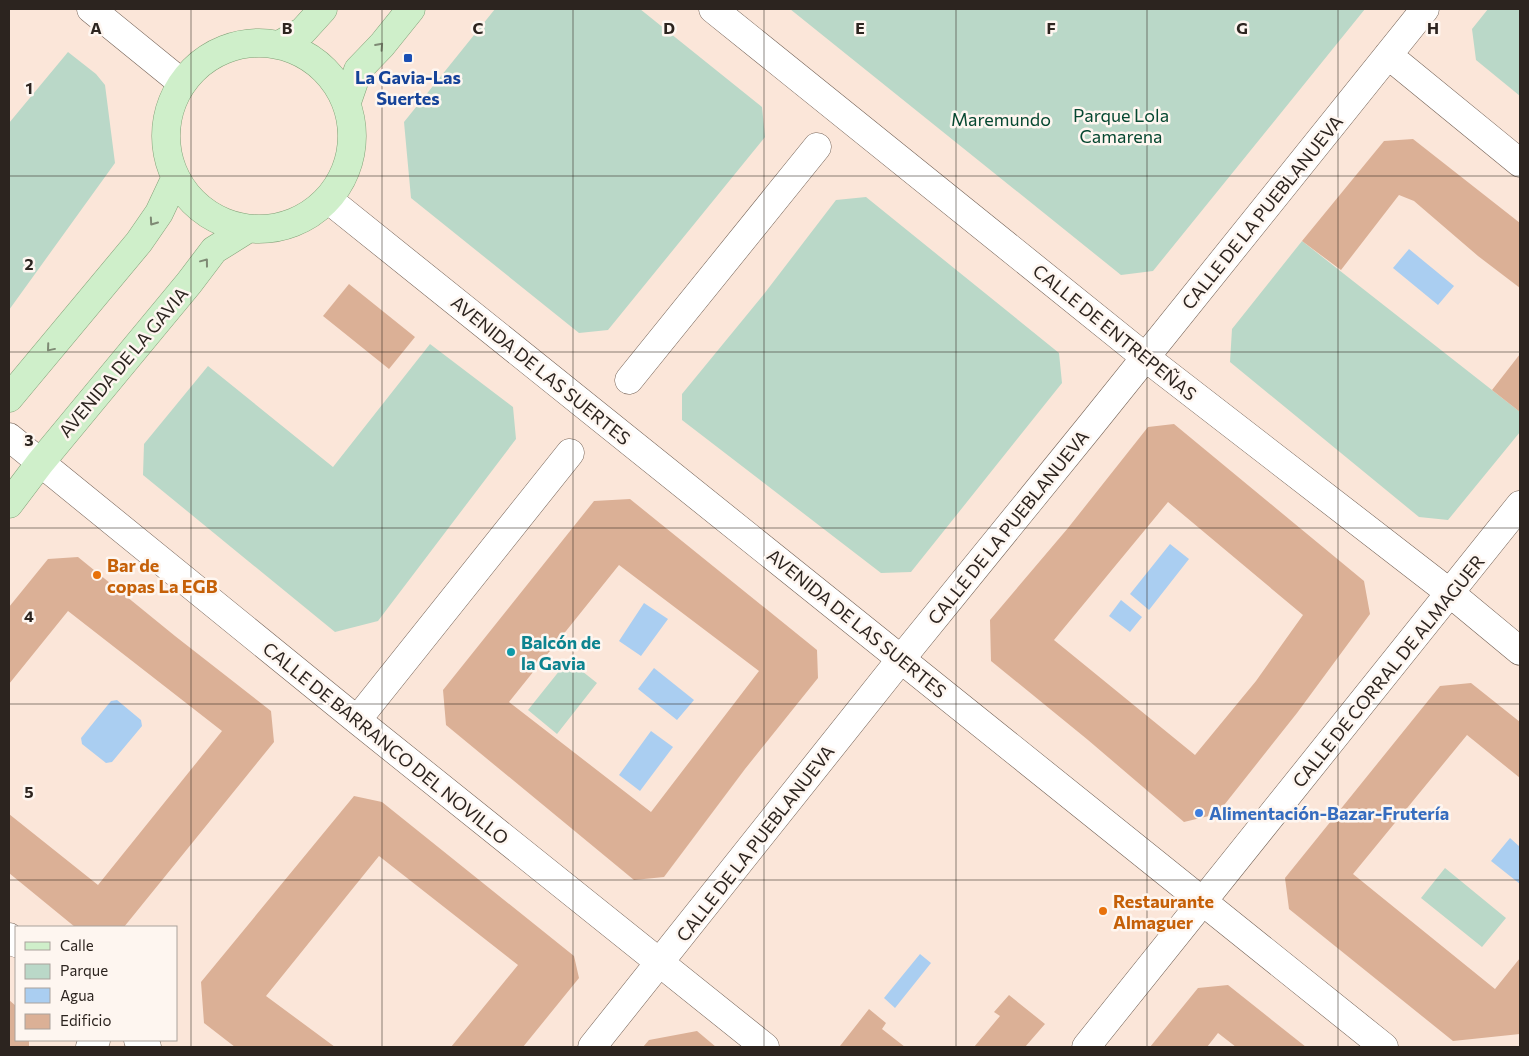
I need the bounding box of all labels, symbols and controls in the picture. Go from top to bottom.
text: A [90,18,102,37]
text: B [282,18,293,37]
text: C [473,18,484,37]
text: D [663,18,675,37]
text: E [855,18,865,37]
text: F [1046,18,1056,37]
text: G [1236,18,1248,37]
text: H [1427,18,1439,37]
one-way arrow [374,43,383,52]
marker: La Gavia-Las Suertes [402,52,414,64]
place label: La Gavia-Las Suertes [355,66,461,109]
text: 1 [25,78,33,97]
park label: Parque Lola Camarena [1073,104,1169,147]
park label: Maremundo [951,108,1051,130]
street label: CALLE DE LA PUEBLANUEVA [1177,110,1347,314]
one-way arrow [150,216,159,226]
text: 2 [24,254,34,273]
one-way arrow [199,259,208,268]
street label: CALLE DE ENTREPEÑAS [1029,259,1201,405]
street label: AVENIDA DE LA GAVIA [54,283,192,441]
street label: AVENIDA DE LAS SUERTES [447,291,635,449]
one-way arrow [47,343,56,352]
street label: CALLE DE LA PUEBLANUEVA [923,425,1093,629]
text: 3 [24,430,34,449]
street label: AVENIDA DE LAS SUERTES [763,544,951,702]
street label: CALLE DE CORRAL DE ALMAGUER [1287,550,1489,792]
place label: Bar de copas La EGB [107,554,218,597]
marker: Bar de copas La EGB [91,569,103,581]
text: 4 [24,606,34,625]
place label: Balcón de la Gavia [521,631,601,674]
street label: CALLE DE BARRANCO DEL NOVILLO [259,637,513,849]
marker: Balcón de la Gavia [505,646,517,658]
street label: CALLE DE LA PUEBLANUEVA [671,740,839,946]
text: 5 [24,782,34,801]
place label: Alimentación-Bazar-Frutería [1209,802,1449,824]
marker: Alimentación-Bazar-Frutería [1193,807,1205,819]
place label: Restaurante Almaguer [1113,890,1214,933]
marker: Restaurante Almaguer [1097,905,1109,917]
legend [15,926,178,1041]
text: Calle [60,936,94,954]
text: Parque [60,961,108,979]
text: Agua [60,986,94,1004]
text: Edificio [60,1011,111,1029]

